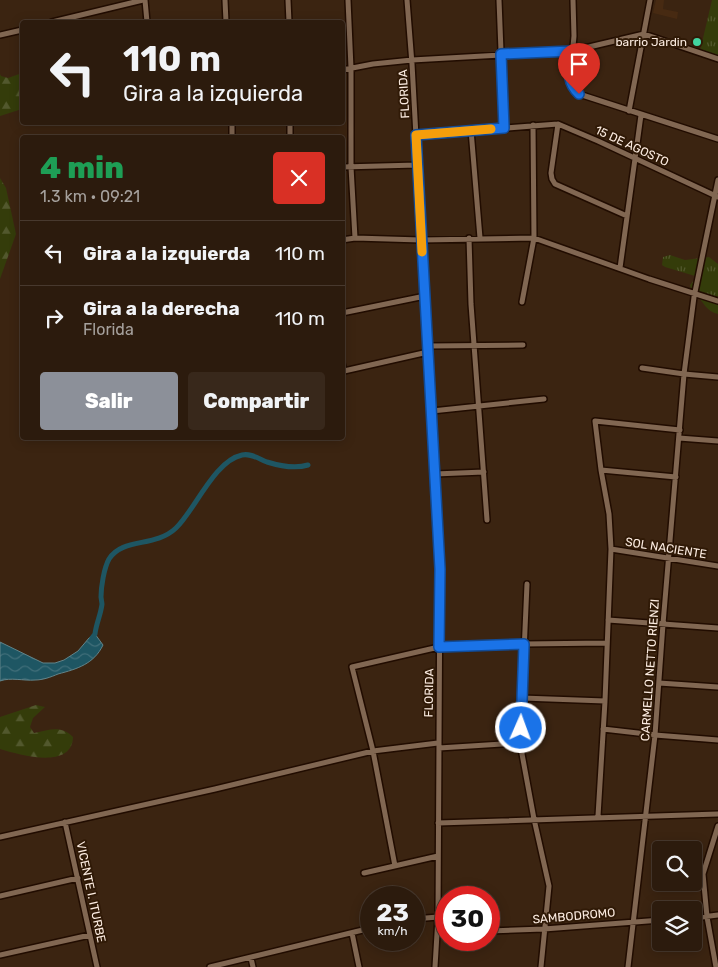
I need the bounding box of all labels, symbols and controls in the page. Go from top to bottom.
place label: barrio Jardin [615,35,687,49]
marker: barrio Jardin [691,36,703,48]
text: 110 m [123,38,221,80]
icon: left [40,40,105,105]
pin [558,43,600,94]
icon: arrive [565,50,593,78]
street label: FLORIDA [396,69,412,119]
text: Gira a la izquierda [123,80,303,107]
street label: 15 DE AGOSTO [593,123,671,169]
text: 4 min [40,150,124,186]
button: close [273,152,325,204]
text: 1.3 km · 09:21 [40,187,140,206]
icon: left [40,239,68,267]
text: Gira a la izquierda [83,242,250,265]
text: 110 m [275,242,325,265]
text: Gira a la derecha [83,297,240,320]
icon: right [40,304,68,332]
text: 110 m [275,307,325,330]
text: Florida [83,320,134,339]
button: Salir [40,372,178,430]
button: Compartir [188,372,325,430]
street label: SOL NACIENTE [624,535,708,561]
street label: CARMELLO NETTO RIENZI [638,598,662,742]
street label: FLORIDA [422,668,436,718]
position arrow [494,701,546,753]
street label: VICENTE I. ITURBE [73,840,109,944]
map controls [652,841,702,951]
button: search [652,841,702,891]
speed limit sign: 30 [435,886,500,951]
text: 23 [376,898,409,927]
button: layers [652,901,702,951]
street label: SAMBODROMO [532,905,616,927]
text: km/h [378,924,407,938]

